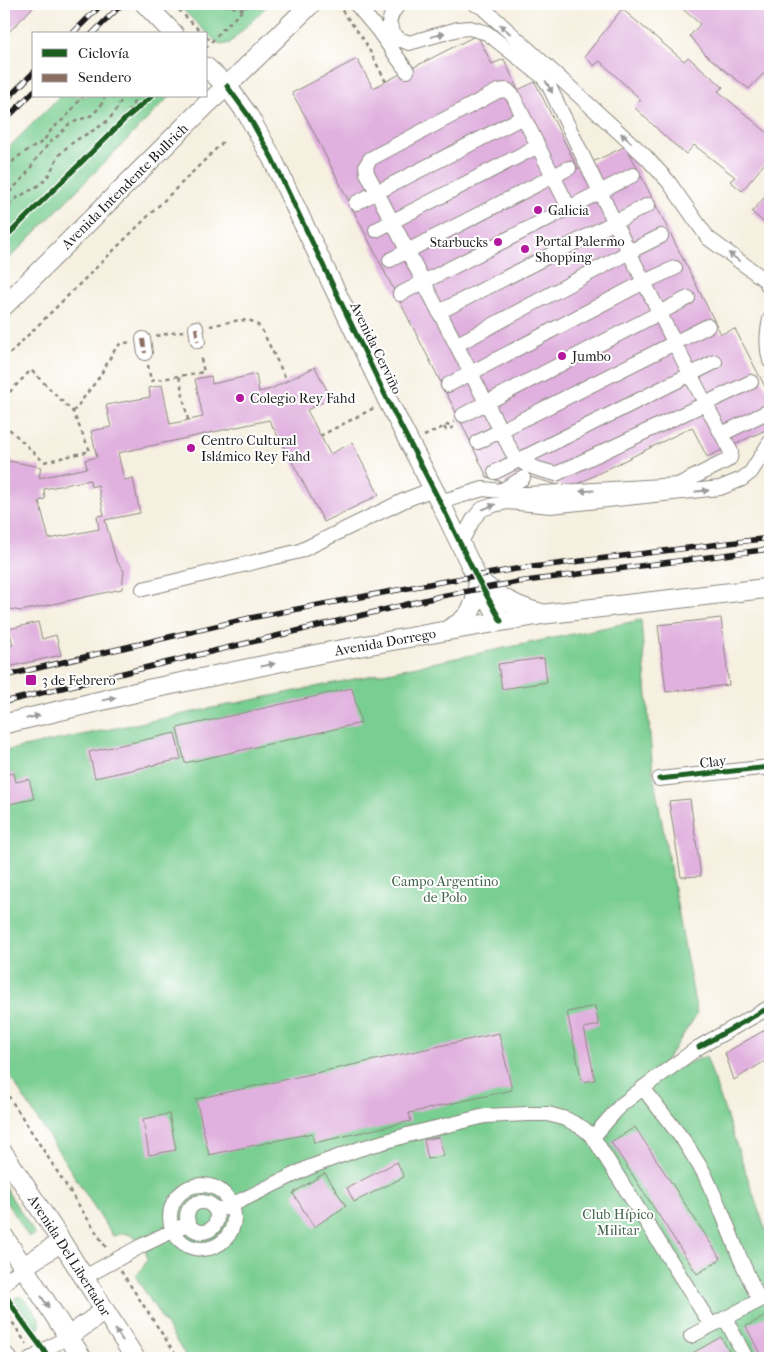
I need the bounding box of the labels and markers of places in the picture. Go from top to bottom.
place label: Galicia [548,202,590,219]
marker: Galicia [532,204,544,216]
place label: Portal Palermo Shopping [535,233,625,266]
place label: Starbucks [430,234,488,251]
marker: Starbucks [492,236,504,248]
marker: Portal Palermo Shopping [519,243,531,255]
place label: Jumbo [571,348,611,365]
marker: Jumbo [556,350,568,362]
place label: Colegio Rey Fahd [250,390,356,407]
marker: Colegio Rey Fahd [234,392,246,404]
place label: Centro Cultural Islámico Rey Fahd [201,432,311,465]
marker: Centro Cultural Islámico Rey Fahd [185,442,197,454]
place label: 3 de Febrero [42,672,116,689]
marker: 3 de Febrero [24,673,38,687]

